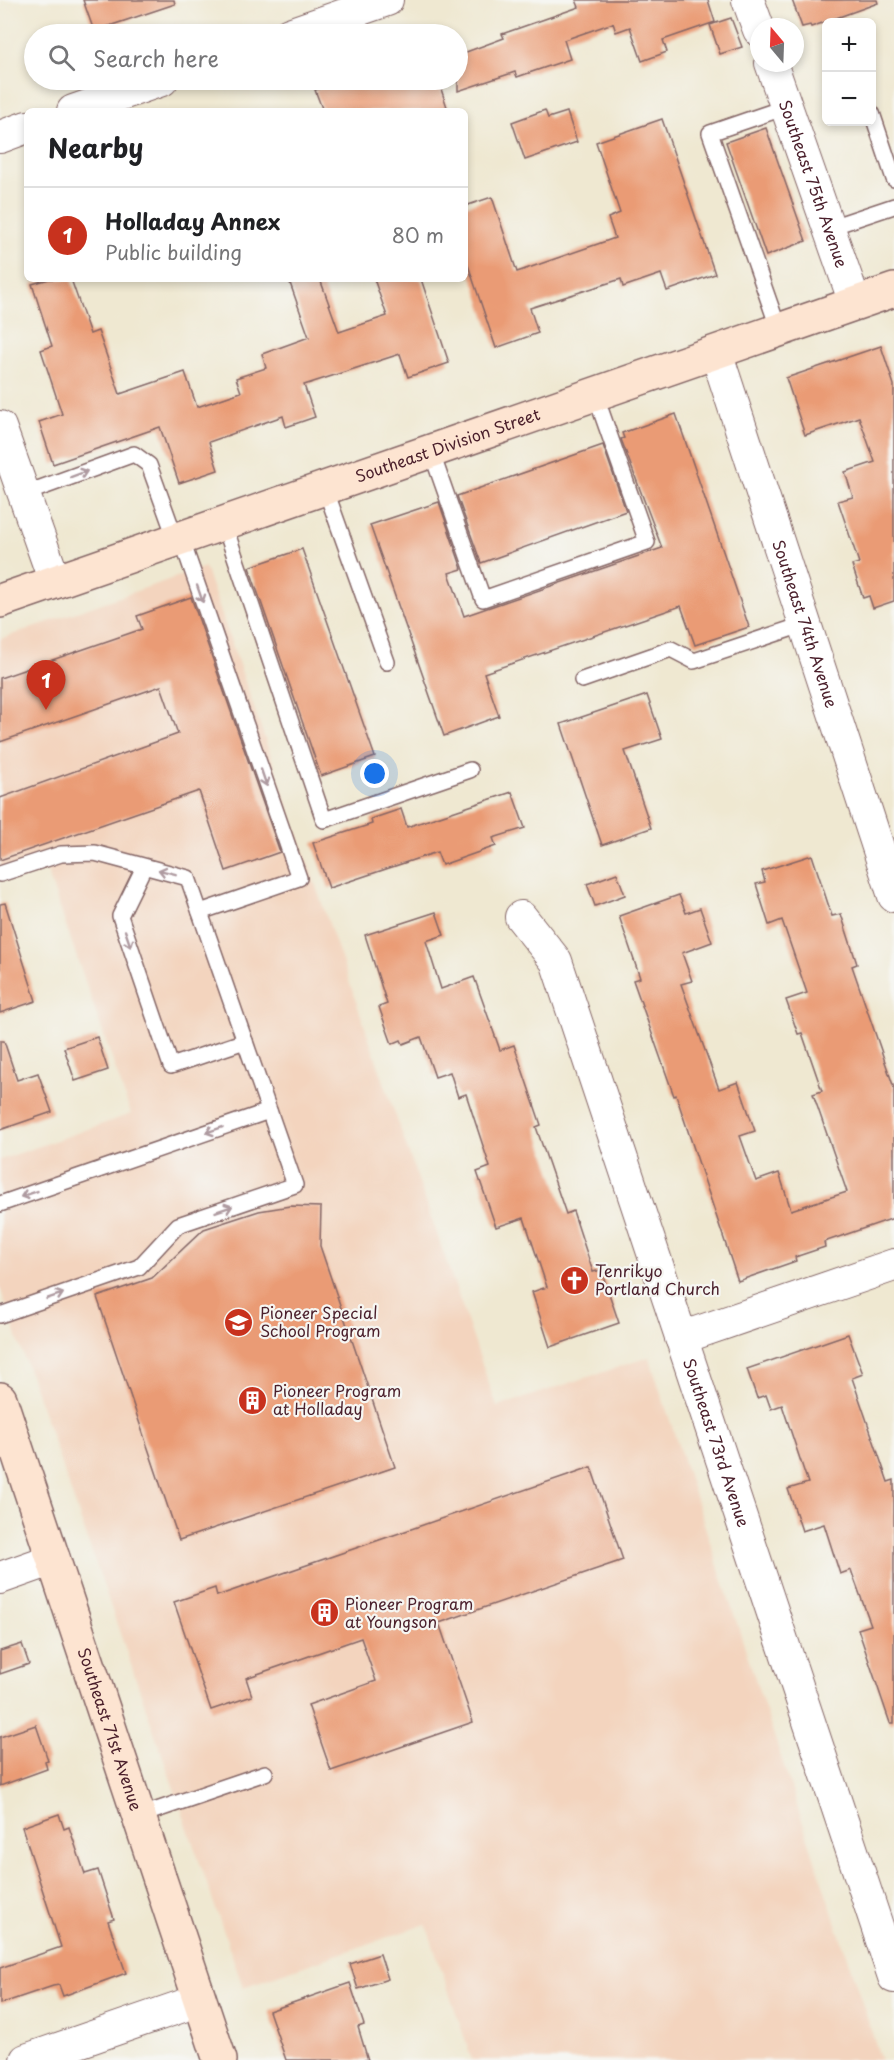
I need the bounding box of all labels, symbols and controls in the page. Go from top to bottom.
north arrow [750,18,804,72]
map controls [822,18,876,126]
button: + [822,18,876,72]
search box [24,24,468,90]
icon: search [45,41,78,74]
text: Search here [93,41,219,74]
button: − [822,72,876,126]
street label: Southeast 75th Avenue [774,96,855,271]
text: Nearby [48,128,143,167]
text: Holladay Annex [105,204,280,237]
text: 1 [63,220,72,250]
text: 80 m [392,220,444,250]
text: Public building [105,237,242,267]
street label: Southeast Division Street [352,401,543,488]
one-way arrow [69,468,88,479]
street label: Southeast 74th Avenue [767,537,845,711]
one-way arrow [196,584,207,602]
pin: 1 [26,660,66,710]
your location [360,759,389,788]
one-way arrow [259,768,270,787]
one-way arrow [158,866,177,878]
one-way arrow [123,929,134,948]
one-way arrow [205,1126,224,1137]
one-way arrow [21,1190,39,1201]
one-way arrow [214,1203,233,1214]
place label: Tenrikyo Portland Church [595,1258,720,1300]
church icon: Tenrikyo Portland Church [558,1264,590,1296]
one-way arrow [45,1290,64,1301]
place label: Pioneer Special School Program [260,1300,381,1342]
school or university icon: Pioneer Special School Program [223,1306,255,1338]
street label: Southeast 73rd Avenue [678,1355,757,1530]
place label: Pioneer Program at Holladay [273,1378,401,1420]
building icon: Pioneer Program at Holladay [236,1384,268,1416]
place label: Pioneer Program at Youngson [345,1591,473,1633]
building icon: Pioneer Program at Youngson [308,1597,340,1629]
street label: Southeast 71st Avenue [73,1644,149,1814]

